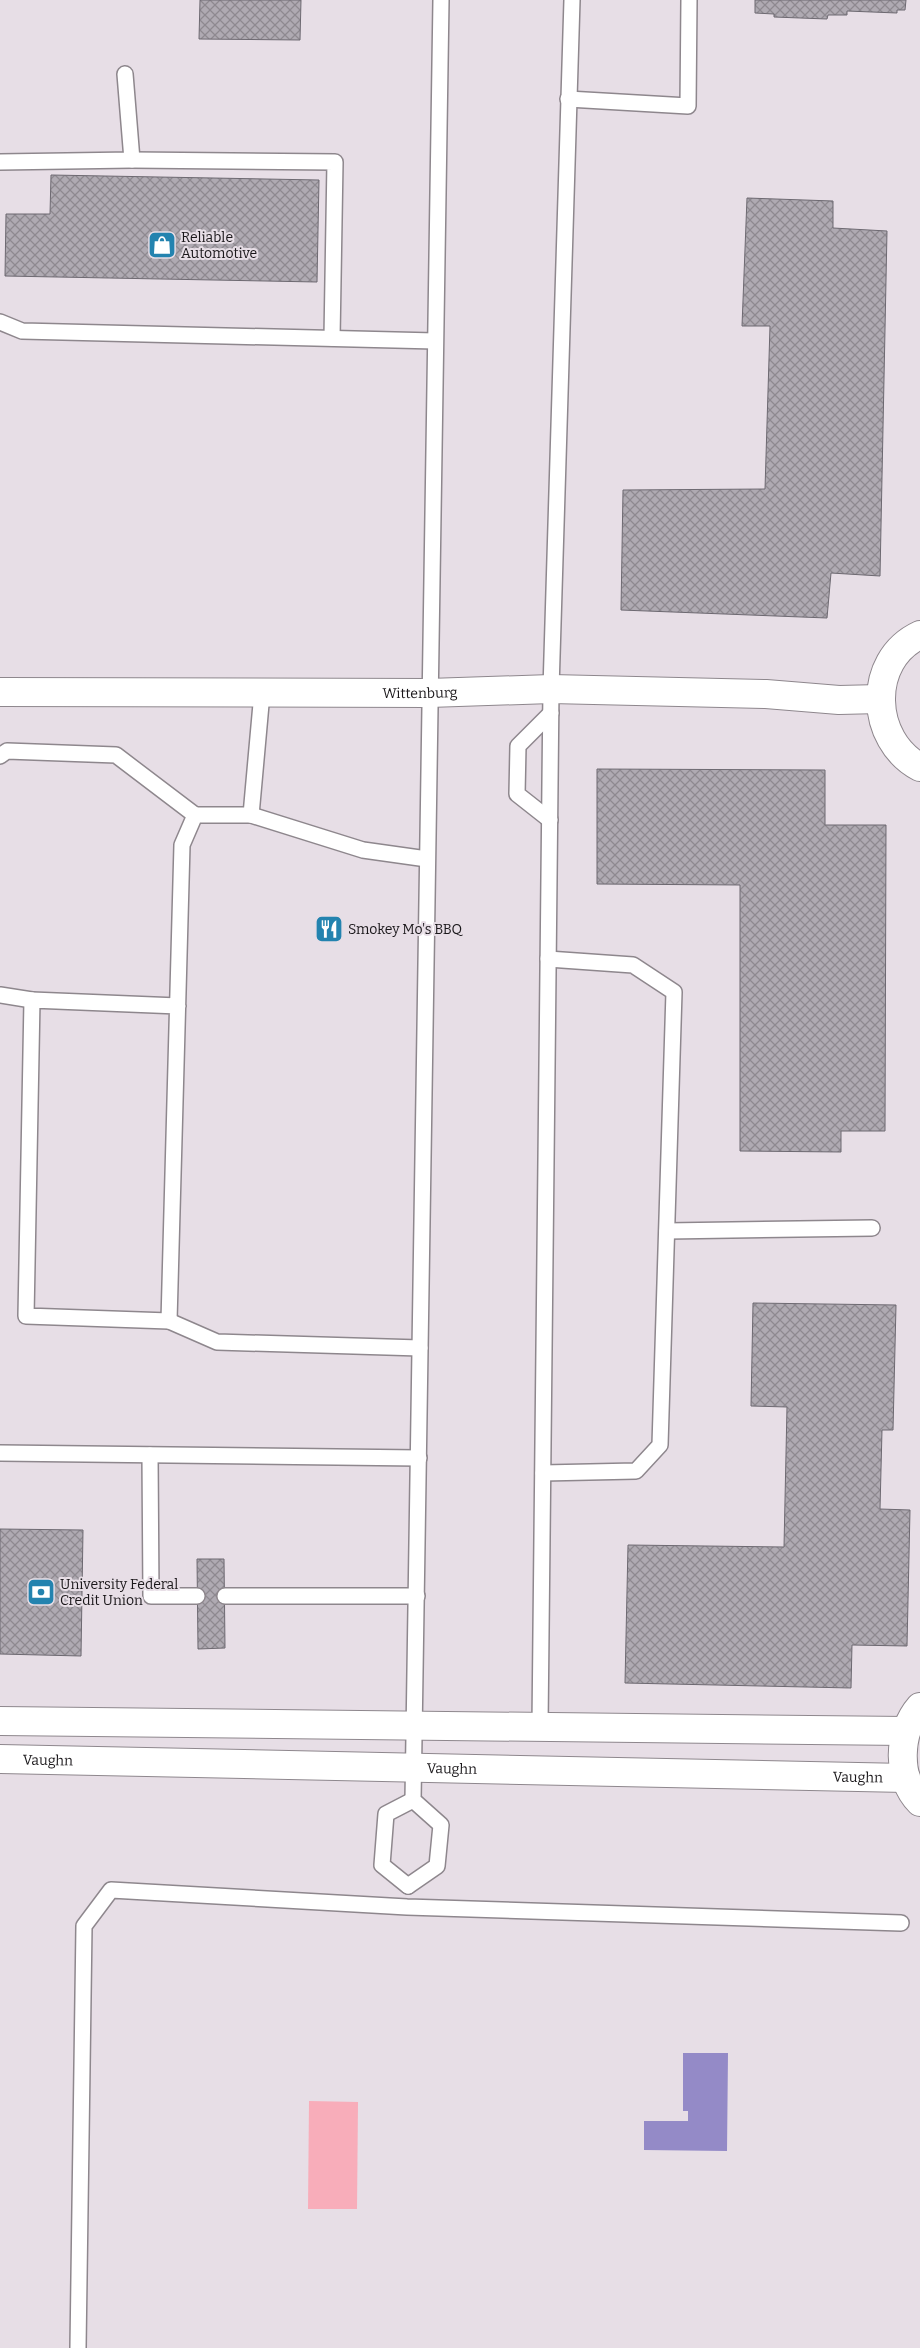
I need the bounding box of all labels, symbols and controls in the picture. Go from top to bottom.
place label: Reliable Automotive [181,229,257,262]
shop icon: Reliable Automotive [147,230,177,260]
street label: Wittenburg [382,684,458,702]
restaurant icon: Smokey Mo's BBQ [314,914,344,944]
place label: Smokey Mo's BBQ [348,921,464,938]
place label: University Federal Credit Union [60,1576,178,1609]
bank icon: University Federal Credit Union [26,1577,56,1607]
street label: Vaughn [23,1751,73,1769]
street label: Vaughn [427,1759,477,1778]
street label: Vaughn [833,1768,883,1786]

